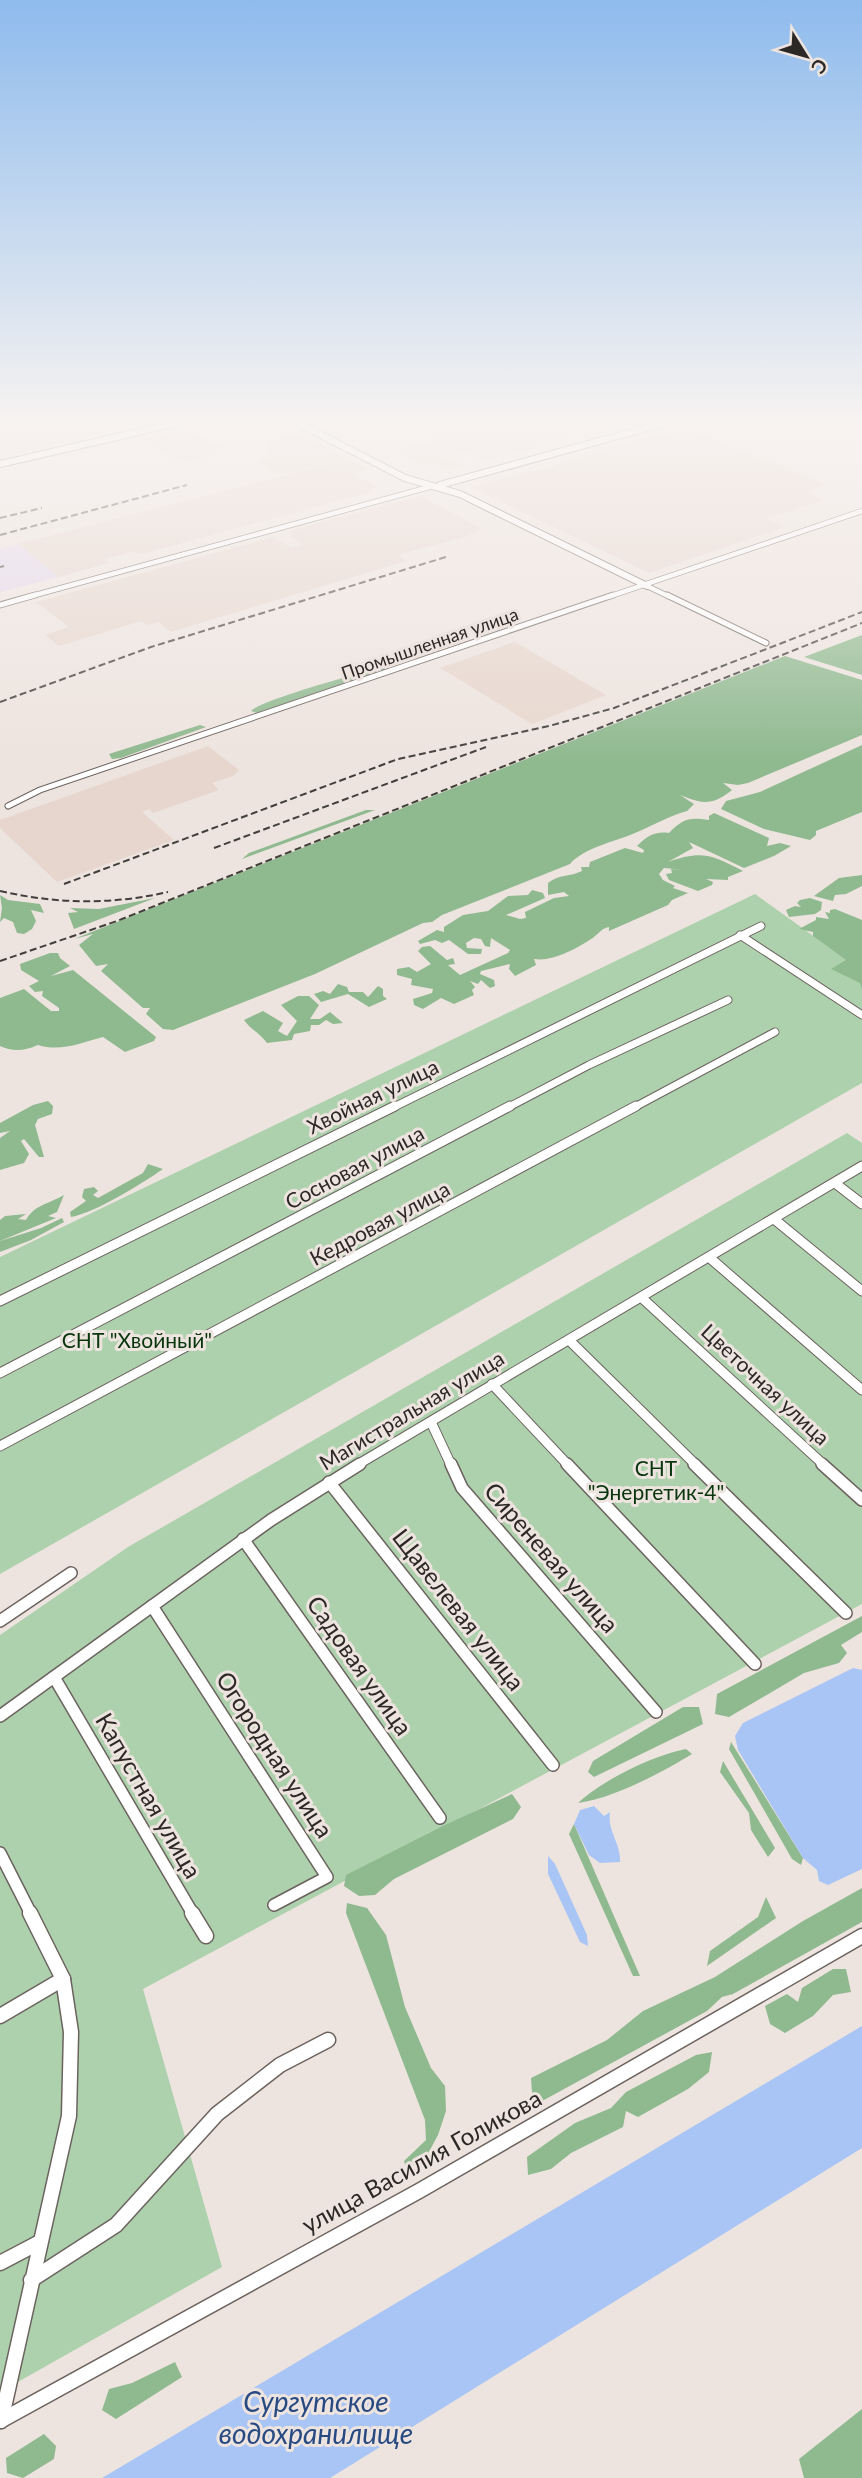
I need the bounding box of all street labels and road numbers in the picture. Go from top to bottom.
street label: Промышленная улица [338,602,521,684]
street label: Хвойная улица [303,1053,442,1138]
street label: Сосновая улица [281,1120,428,1214]
street label: Кедровая улица [305,1175,454,1270]
street label: Цветочная улица [697,1318,835,1450]
street label: Магистральная улица [314,1345,508,1475]
street label: Сиреневая улица [479,1476,625,1638]
street label: Щавелевая улица [387,1522,531,1696]
street label: Садовая улица [301,1590,419,1740]
street label: Огородная улица [211,1666,340,1843]
street label: Капустная улица [90,1707,208,1883]
street label: улица Василия Голикова [296,2083,546,2239]

